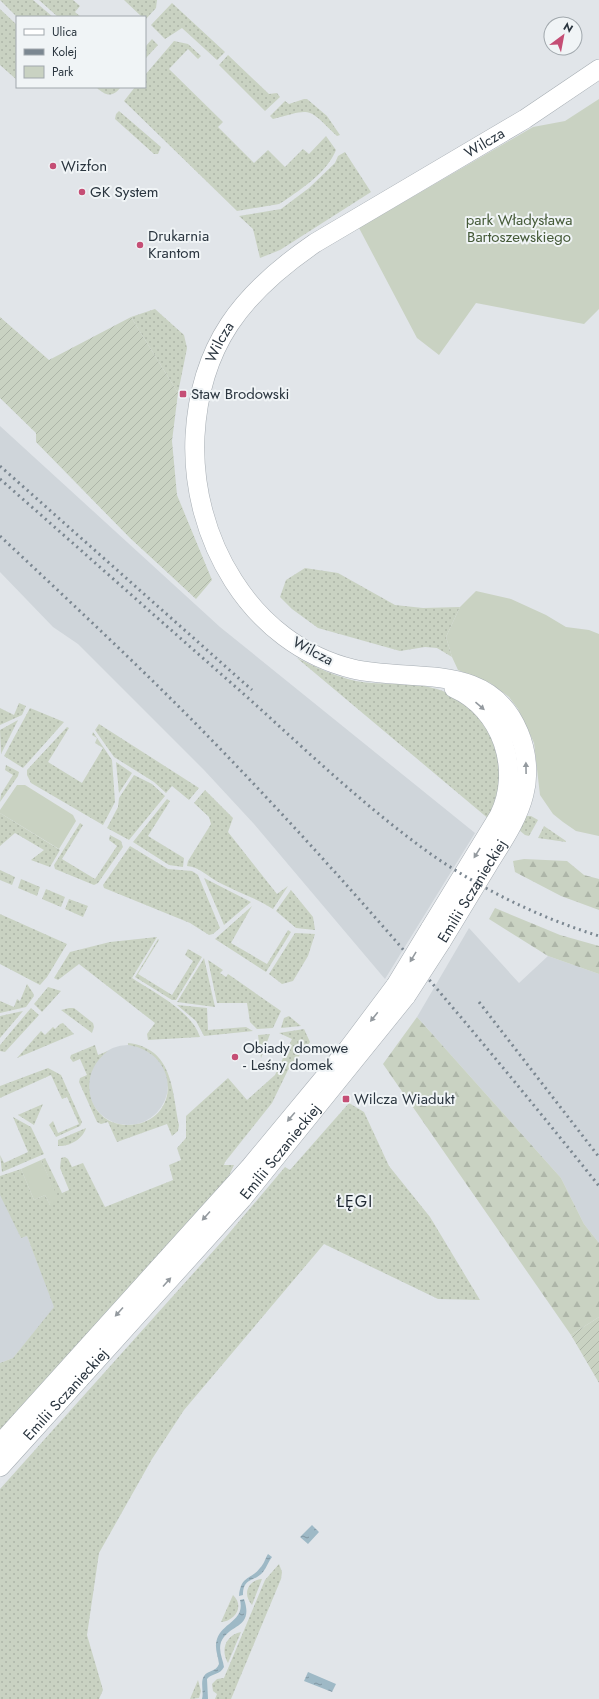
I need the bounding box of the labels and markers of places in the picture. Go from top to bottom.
place label: Wizfon [61,155,107,177]
marker: Wizfon [48,161,58,171]
place label: GK System [90,181,159,203]
marker: GK System [77,187,87,197]
place label: Drukarnia Krantom [148,225,209,264]
marker: Drukarnia Krantom [135,240,145,250]
place label: Staw Brodowski [191,383,289,405]
marker: Staw Brodowski [178,389,188,399]
place label: Obiady domowe - Leśny domek [243,1037,349,1076]
marker: Obiady domowe - Leśny domek [230,1052,240,1062]
place label: Wilcza Wiadukt [354,1088,455,1110]
marker: Wilcza Wiadukt [341,1094,351,1104]

